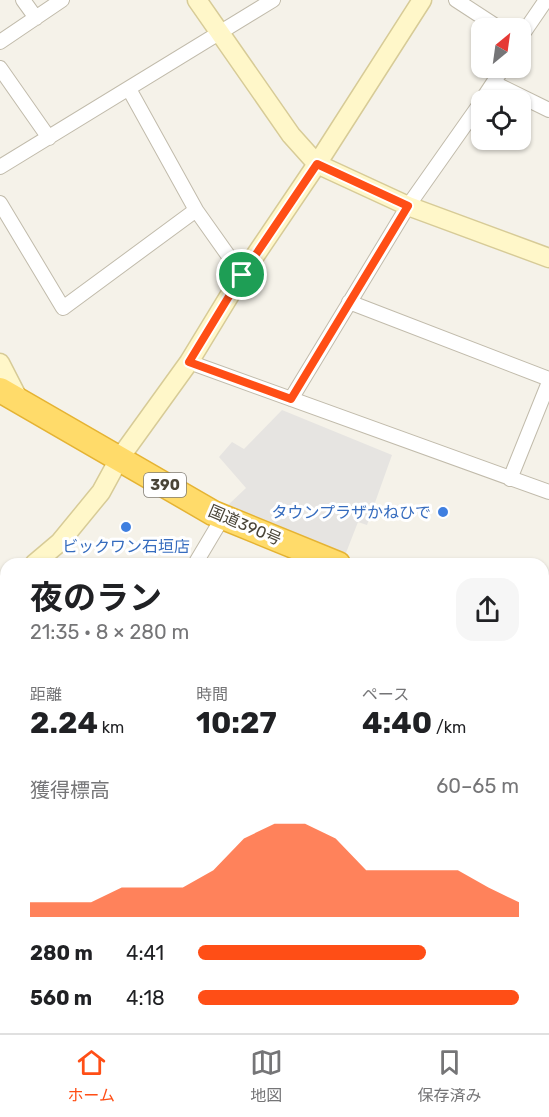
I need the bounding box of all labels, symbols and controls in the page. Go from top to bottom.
north arrow [471,18,531,78]
map controls [471,18,531,150]
button: locate [471,90,531,150]
pin [216,249,267,300]
icon: arrive [225,258,258,291]
road number: 390 [144,473,186,497]
street label: 国道390号 [206,501,284,549]
place label: タウンプラザかねひで [271,503,431,522]
marker: タウンプラザかねひで [436,505,450,519]
marker: ビックワン石垣店 [119,520,133,534]
place label: ビックワン石垣店 [62,537,190,556]
text: 夜のラン [30,578,162,617]
button: share [456,578,519,641]
text: 21:35 · 8 × 280 m [30,620,189,644]
text: 距離 [30,685,62,704]
text: 時間 [196,685,228,704]
text: ペース [362,685,409,704]
text: 2.24 [30,705,98,741]
text: 10:27 [196,705,277,741]
text: 4:40 [362,705,432,741]
text: km [98,718,124,737]
text: /km [432,718,466,737]
text: 60–65 m [436,774,519,798]
text: 獲得標高 [30,778,110,802]
text: 280 m [30,941,93,965]
text: 4:41 [126,941,164,965]
text: 560 m [30,986,92,1010]
text: 4:18 [126,986,165,1010]
tab: ホーム [67,1046,115,1106]
tab: 地図 [250,1046,283,1106]
tab: 保存済み [418,1046,482,1106]

